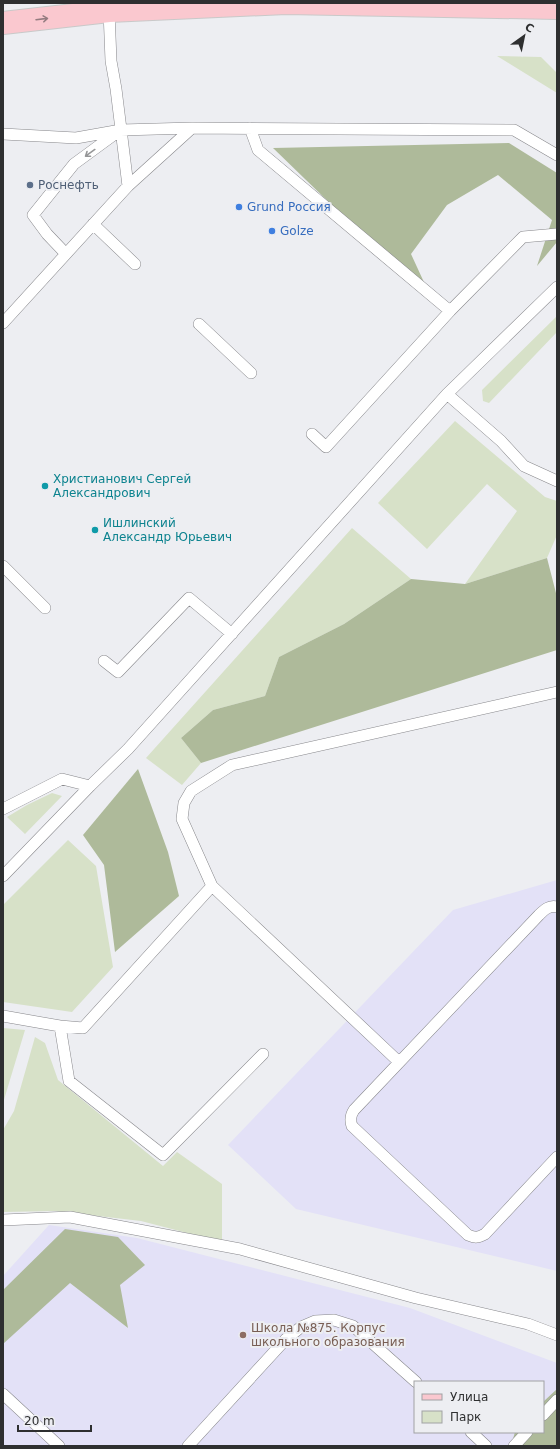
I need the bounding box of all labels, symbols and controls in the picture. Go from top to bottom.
one-way arrow [35,15,48,22]
north arrow [504,16,544,56]
text: С [522,20,536,36]
one-way arrow [84,149,95,157]
place label: Роснефть [38,178,99,192]
marker: Роснефть [25,180,35,190]
place label: Grund Россия [247,200,331,214]
marker: Grund Россия [234,202,244,212]
place label: Golze [280,224,314,238]
marker: Golze [267,226,277,236]
place label: Христианович Сергей Александрович [53,472,191,500]
marker: Христианович Сергей Александрович [40,481,50,491]
place label: Ишлинский Александр Юрьевич [103,516,232,544]
marker: Ишлинский Александр Юрьевич [90,525,100,535]
place label: Школа №875. Корпус школьного образования [251,1321,405,1349]
marker: Школа №875. Корпус школьного образования [238,1330,248,1340]
legend [414,1381,544,1433]
text: Улица [450,1390,488,1404]
scale bar [18,1407,91,1433]
text: Парк [450,1410,481,1424]
text: 20 m [24,1414,55,1428]

